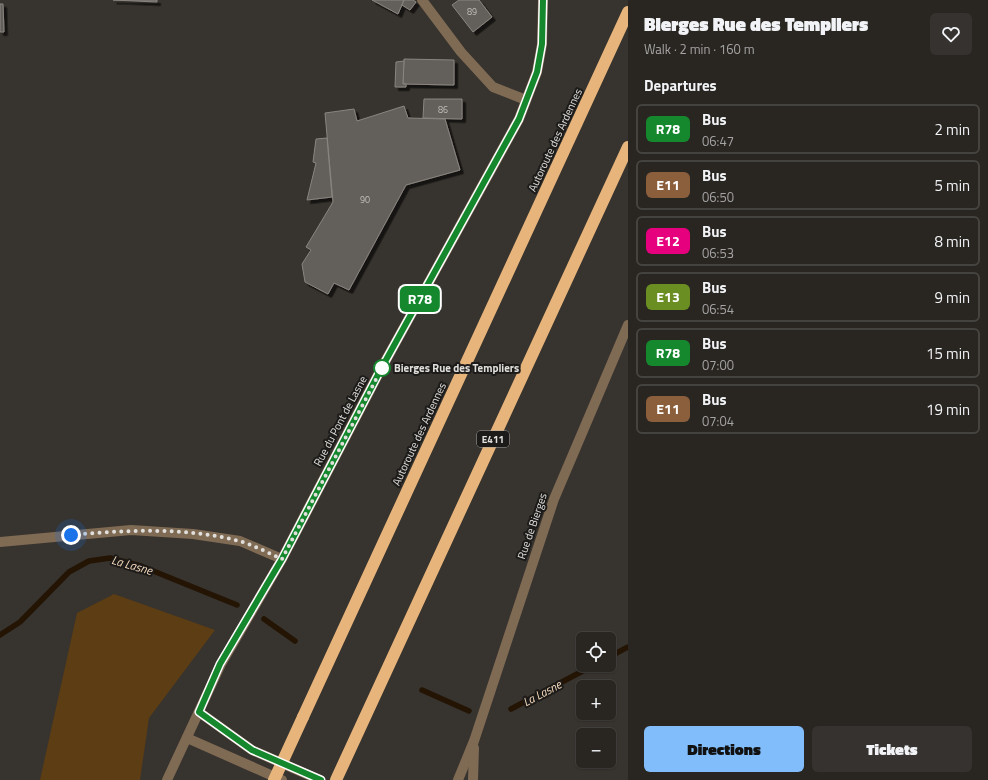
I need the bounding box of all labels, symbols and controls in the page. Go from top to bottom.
house number: 89 [467,5,477,18]
text: Bierges Rue des Templiers [644,9,868,38]
button: heart [930,13,972,55]
text: Walk · 2 min · 160 m [644,39,755,59]
text: Departures [644,74,717,97]
street label: Autoroute des Ardennes [524,86,586,194]
house number: 86 [438,103,448,116]
text: Bus [702,108,727,131]
text: R78 [656,118,680,139]
text: 2 min [934,118,970,141]
text: 06:47 [702,131,734,151]
text: Bus [702,164,727,187]
text: E11 [656,174,680,195]
text: 5 min [934,174,970,197]
text: 06:50 [702,187,734,207]
house number: 90 [360,193,370,206]
text: Bus [702,220,727,243]
text: E12 [656,230,680,251]
text: 8 min [934,230,970,253]
text: 06:53 [702,243,734,263]
text: Bus [702,276,727,299]
line badge: R78 [397,286,443,312]
text: E13 [656,286,680,307]
text: 9 min [934,286,970,309]
text: R78 [408,288,432,309]
text: 06:54 [702,299,734,319]
text: Bus [702,332,727,355]
text: R78 [656,342,680,363]
text: 15 min [926,342,970,365]
text: 07:00 [702,355,734,375]
marker: Bierges Rue des Templiers [373,359,391,377]
place label: Bierges Rue des Templiers [394,360,519,376]
street label: Rue du Pont de Lasne [309,373,371,469]
street label: Autoroute des Ardennes [388,380,450,488]
text: Bus [702,388,727,411]
text: E11 [656,398,680,419]
text: 19 min [926,398,970,421]
text: 07:04 [702,411,734,431]
road number: E411 [477,431,509,447]
street label: Rue de Bierges [513,491,551,561]
your location [61,525,81,545]
water label: La Lasne [109,550,156,580]
map controls [576,632,616,768]
button: locate [576,632,616,672]
water label: La Lasne [519,674,566,711]
button: + [576,680,616,720]
button: Directions [644,726,804,772]
button: Tickets [812,726,972,772]
button: − [576,728,616,768]

